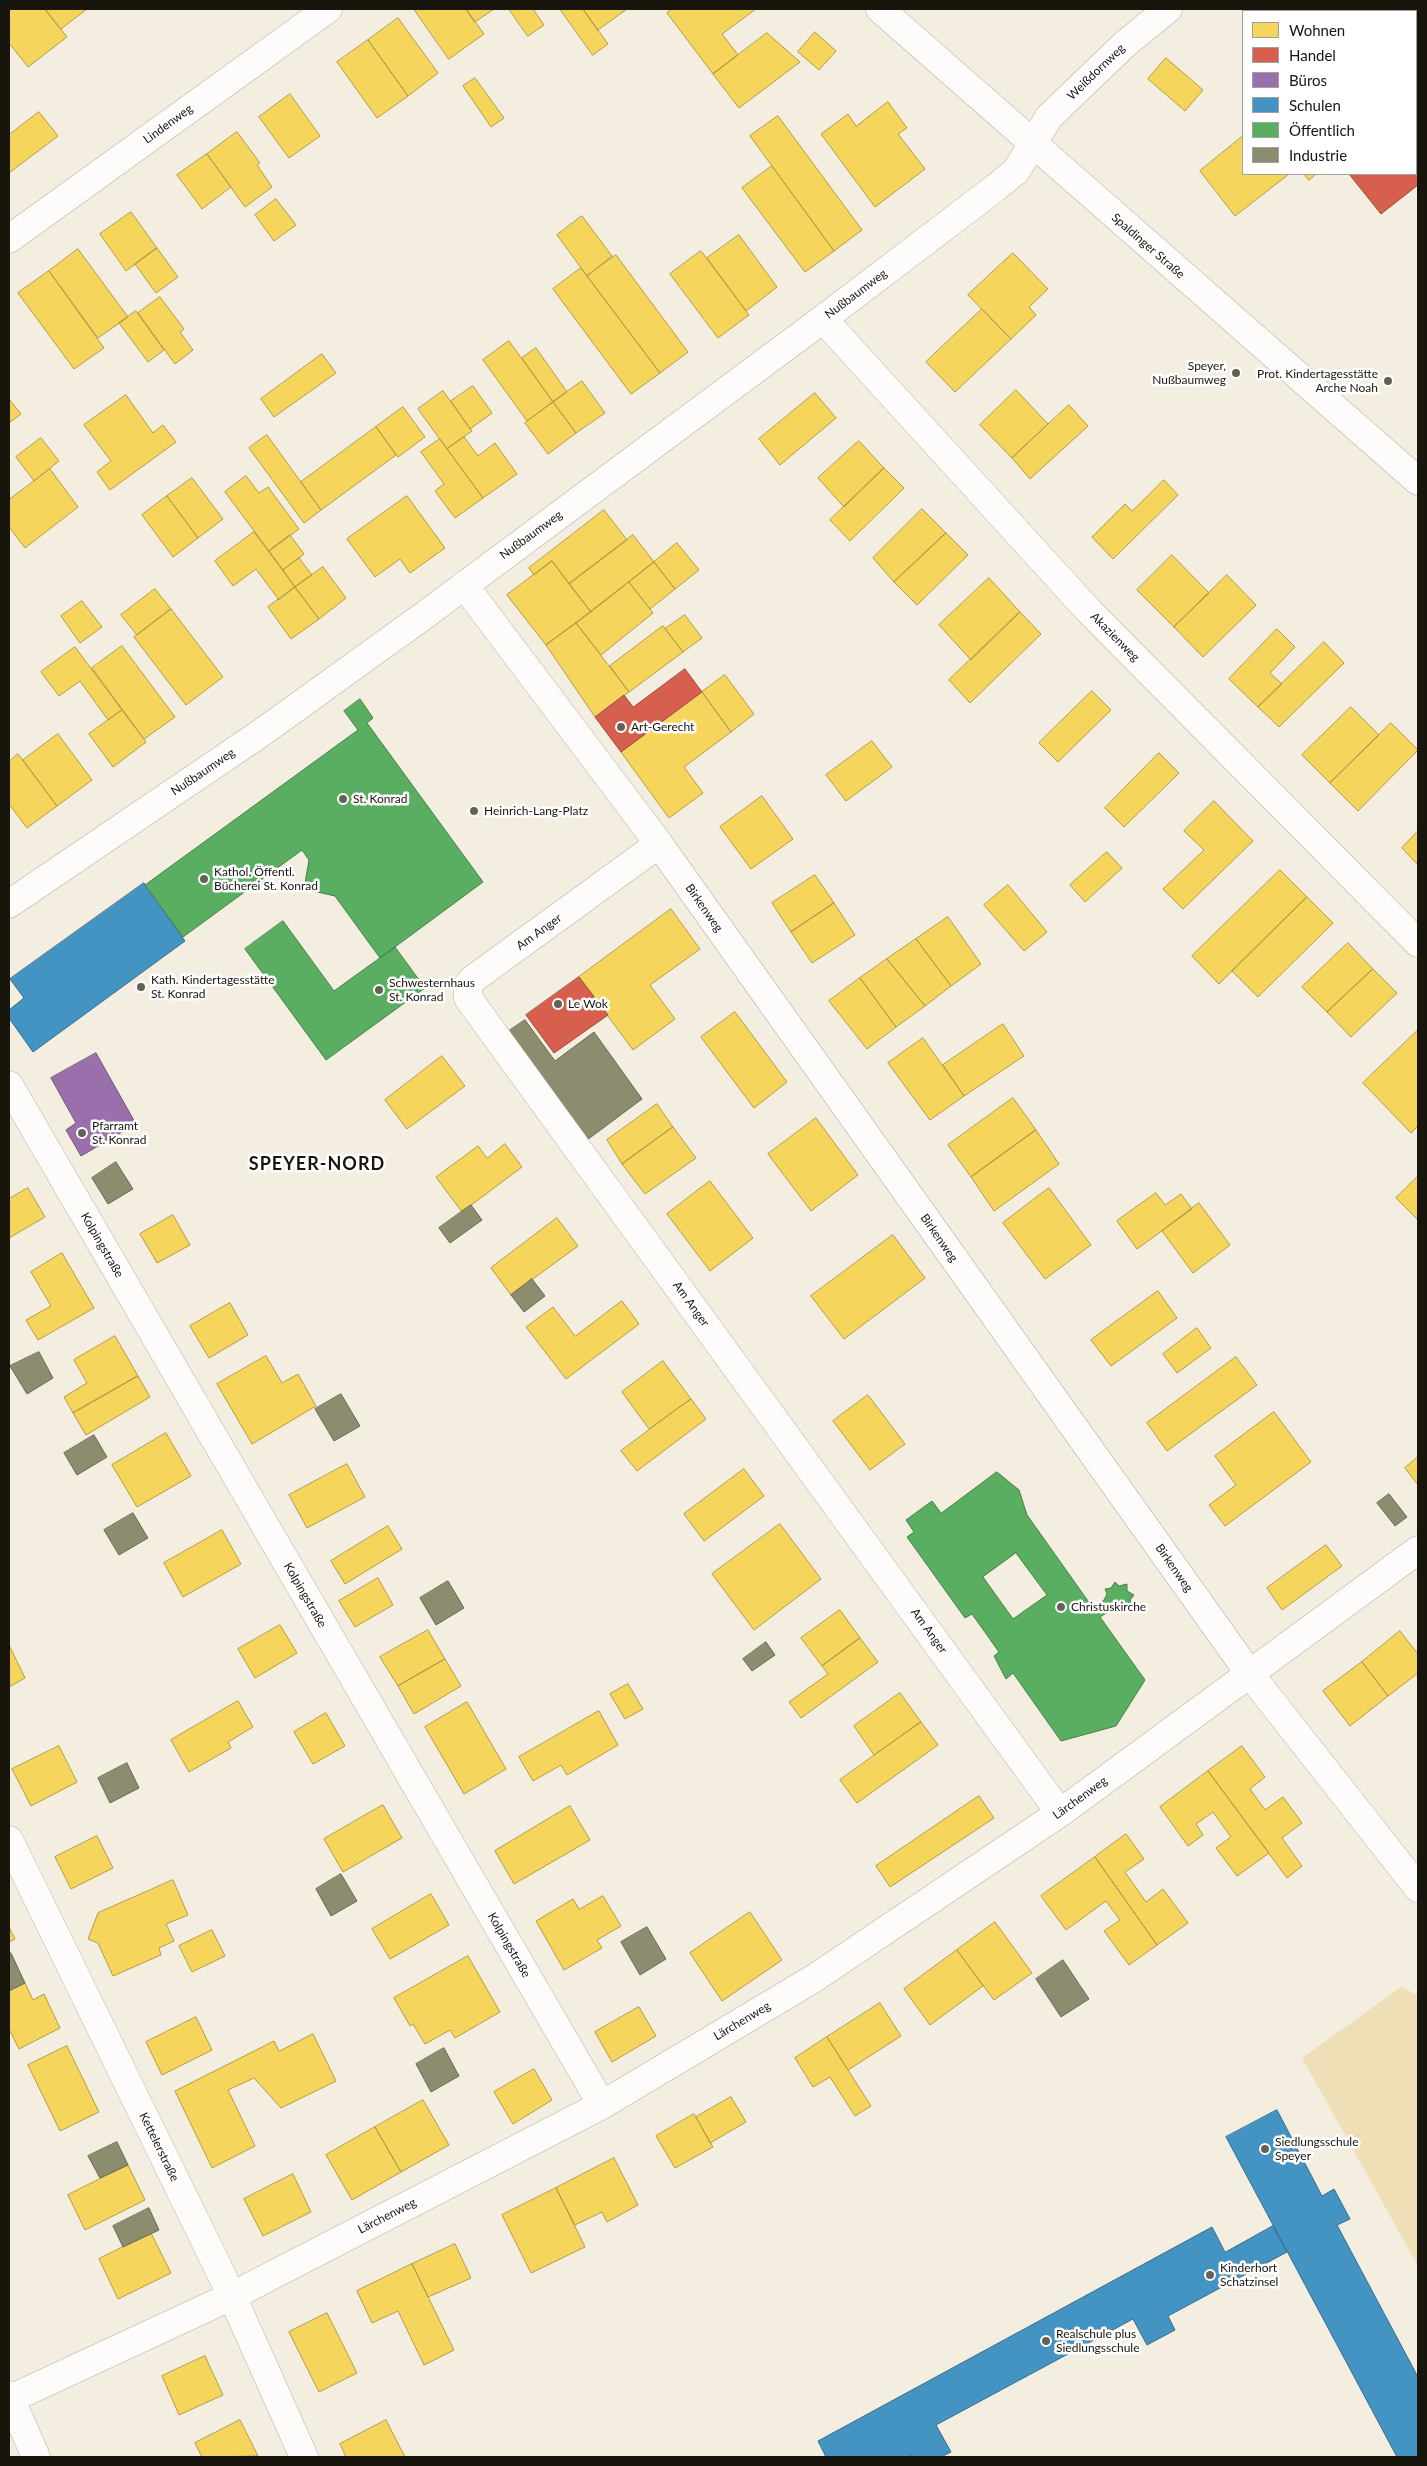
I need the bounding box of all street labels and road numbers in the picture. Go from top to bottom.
street label: Weißdornweg [1064,41,1128,103]
street label: Lindenweg [141,101,195,147]
street label: Spaldinger Straße [1108,210,1188,282]
street label: Nußbaumweg [822,266,890,322]
street label: Nußbaumweg [497,507,565,563]
street label: Akazienweg [1087,609,1143,665]
street label: Nußbaumweg [168,745,238,799]
street label: Birkenweg [682,881,726,935]
street label: Am Anger [513,911,565,953]
street label: Kolpingstraße [78,1210,126,1280]
street label: Birkenweg [917,1211,961,1265]
street label: Am Anger [670,1278,712,1330]
street label: Birkenweg [1152,1541,1196,1595]
street label: Kolpingstraße [281,1560,329,1630]
street label: Am Anger [908,1605,950,1657]
street label: Lärchenweg [1050,1773,1110,1823]
street label: Kolpingstraße [485,1910,533,1980]
street label: Lärchenweg [711,1998,773,2044]
street label: Kettelerstraße [136,2110,182,2184]
street label: Lärchenweg [355,2195,419,2237]

